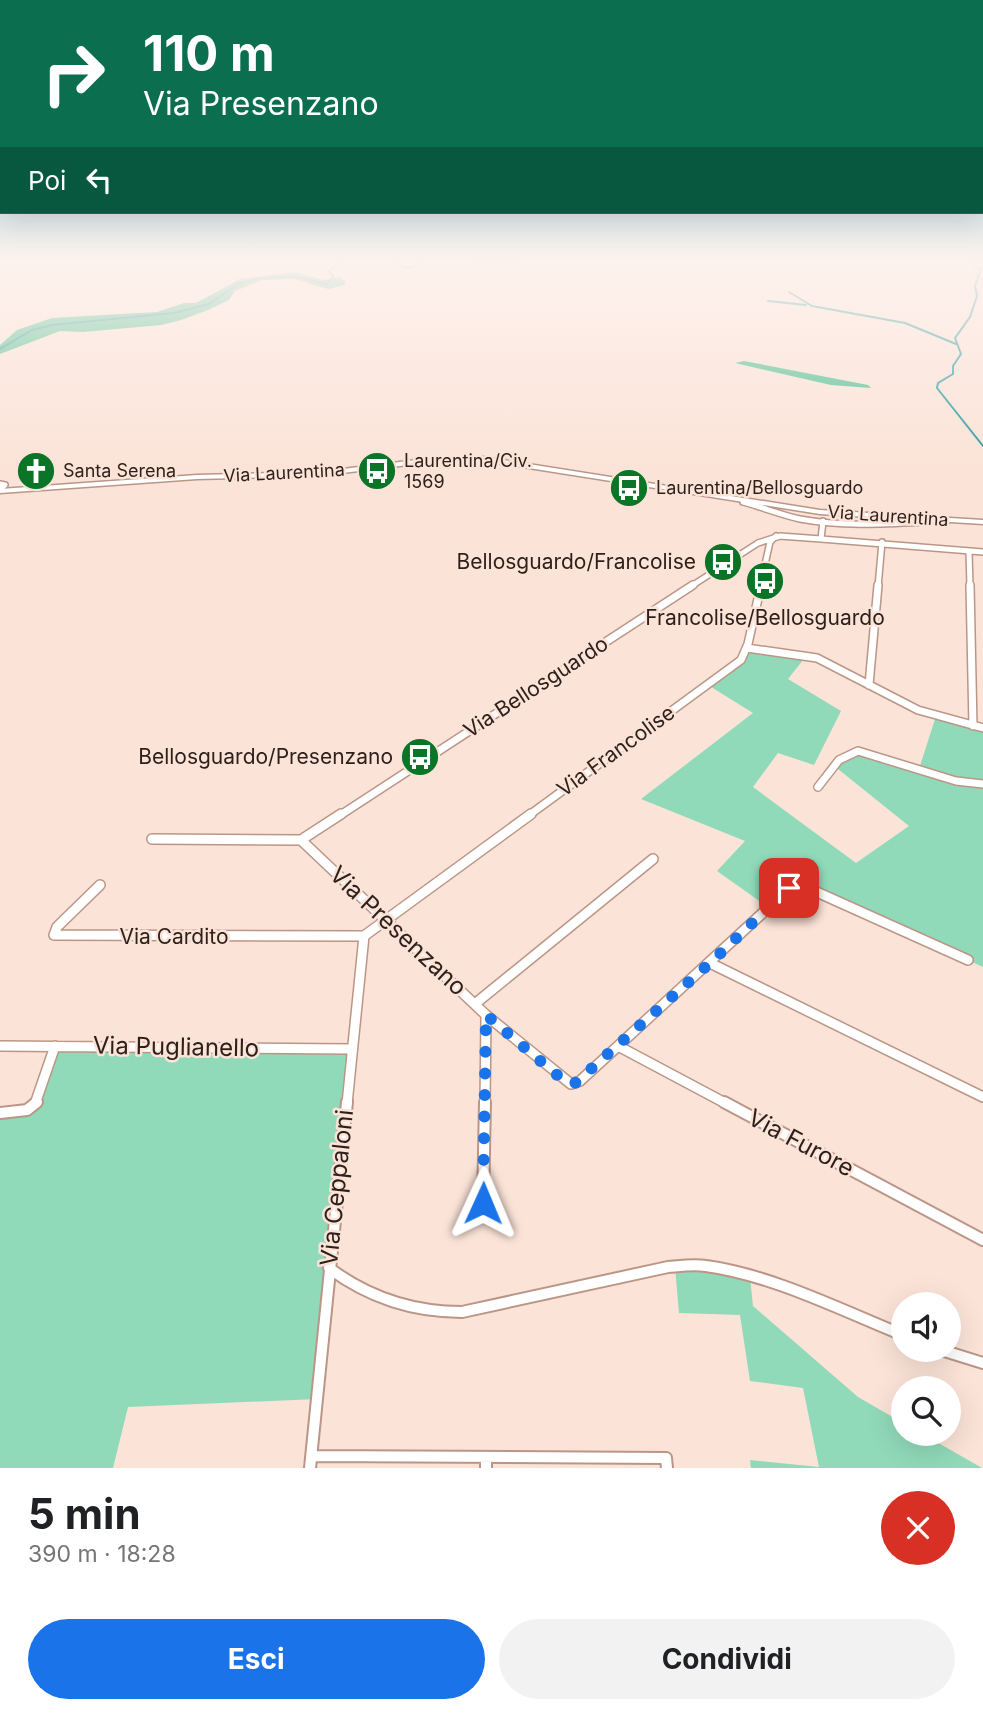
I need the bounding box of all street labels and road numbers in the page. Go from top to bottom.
street label: Via Laurentina [223,459,345,486]
street label: Via Laurentina [827,501,949,530]
street label: Via Bellosguardo [459,631,613,743]
street label: Via Francolise [552,700,679,802]
street label: Via Presenzano [324,860,473,1001]
street label: Via Cardito [119,924,229,949]
street label: Via Puglianello [93,1031,259,1062]
street label: Via Furore [743,1103,859,1183]
street label: Via Ceppaloni [314,1108,359,1268]

